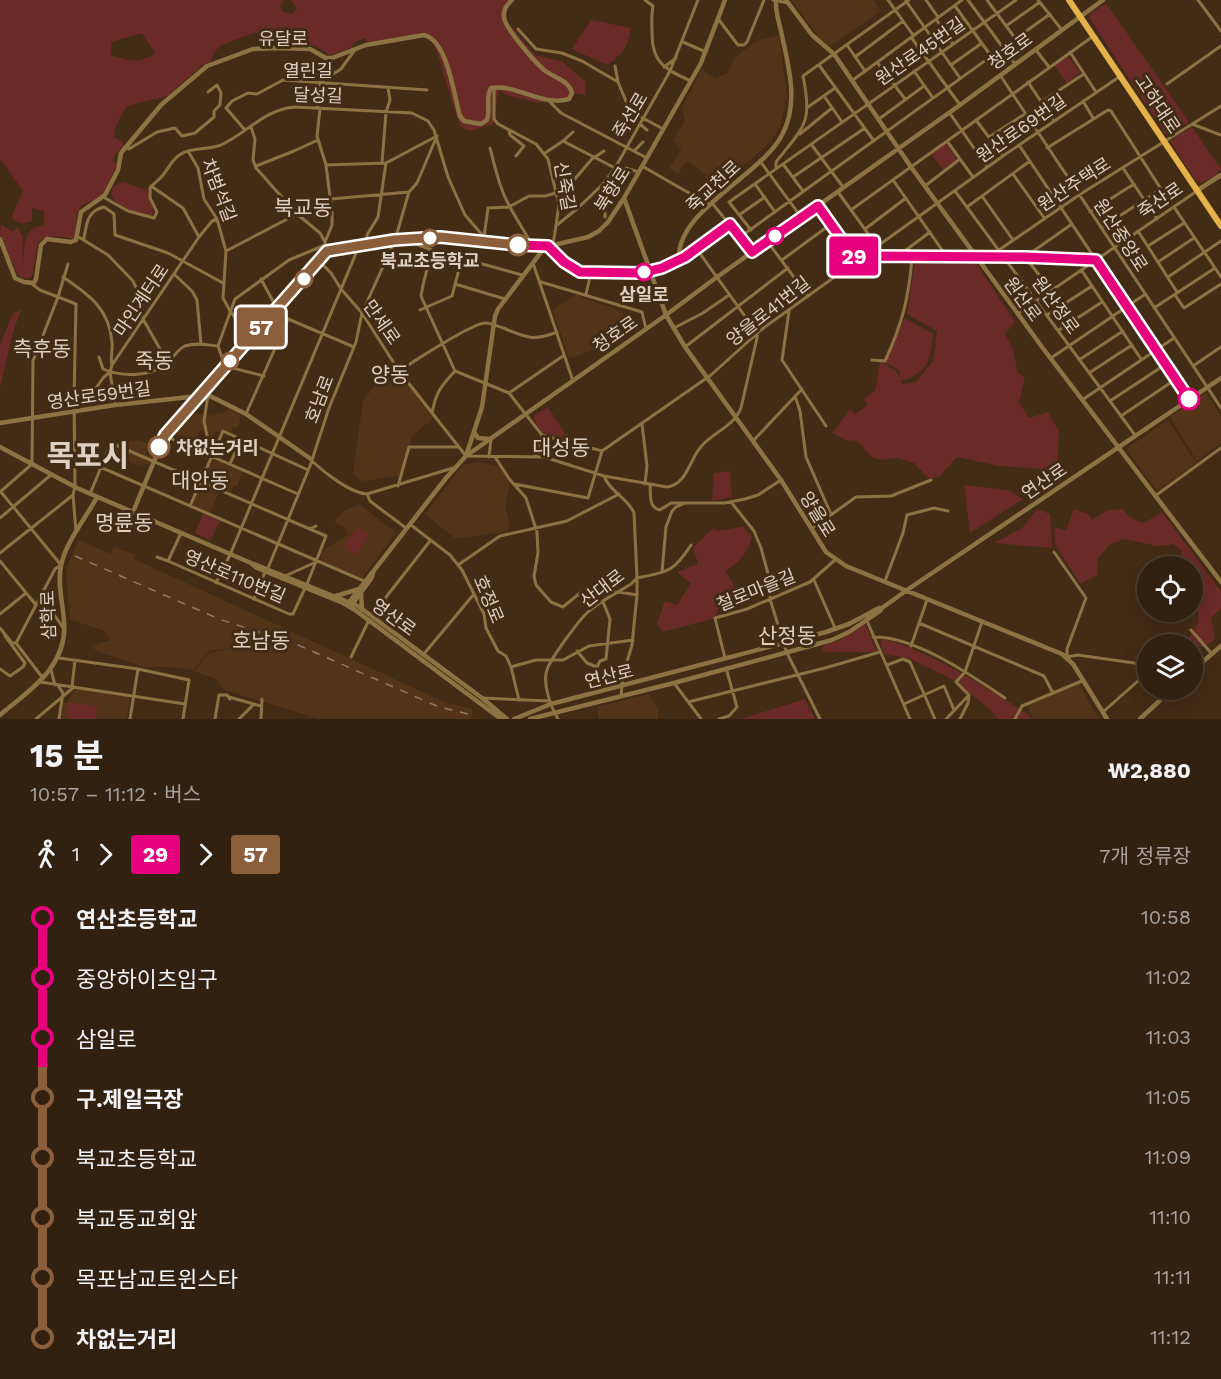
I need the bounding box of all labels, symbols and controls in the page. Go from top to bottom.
street label: 원산로45번길 [871,12,969,90]
street label: 유달로 [258,28,308,49]
street label: 청호로 [984,28,1036,74]
street label: 열린길 [283,60,333,81]
street label: 고하대로 [1131,71,1185,137]
street label: 달성길 [293,84,343,106]
street label: 죽선로 [608,88,652,142]
street label: 원산로69번길 [972,89,1070,167]
street label: 원산주택로 [1034,153,1114,215]
street label: 차범석길 [197,155,241,225]
street label: 죽교천로 [682,156,744,216]
street label: 신죽길 [550,160,580,212]
street label: 북항로 [590,162,634,216]
street label: 죽산로 [1134,177,1186,223]
district label: 북교동 [274,195,332,220]
street label: 원산중앙로 [1090,195,1152,275]
unlabelled marker [766,227,784,245]
marker: 북교초등학교 [421,229,439,247]
unlabelled marker [507,234,529,256]
line badge: 29 [827,236,881,276]
text: 29 [841,244,867,269]
place label: 북교초등학교 [380,250,480,271]
street label: 마인계터로 [109,260,173,340]
marker: 삼일로 [635,263,653,281]
unlabelled marker [295,270,313,288]
street label: 양을로41번길 [722,272,814,350]
street label: 원산정로 [1028,272,1084,338]
street label: 원산로 [1000,273,1046,325]
place label: 삼일로 [619,284,669,305]
street label: 만세로 [359,296,405,348]
line badge: 57 [234,308,288,346]
street label: 청호로 [589,311,641,357]
text: 57 [249,315,273,340]
district label: 측후동 [13,336,71,361]
district label: 죽동 [135,348,173,373]
unlabelled marker [221,352,239,370]
district label: 양동 [371,362,409,387]
street label: 호남로 [300,372,338,426]
street label: 영산로59번길 [46,377,152,413]
unlabelled marker [1178,388,1200,410]
district label: 대성동 [532,435,590,460]
marker: 차없는거리 [148,436,170,458]
place label: 차없는거리 [176,437,259,458]
district label: 목포시 [47,438,129,473]
street label: 연산로 [1018,458,1070,504]
district label: 대안동 [171,468,229,493]
street label: 양을로 [796,487,840,541]
district label: 명륜동 [95,510,153,535]
street label: 영산로110번길 [181,545,289,607]
map controls [1137,556,1203,700]
button: locate [1137,556,1203,622]
street label: 산대로 [576,565,628,611]
street label: 철로마을길 [714,565,798,615]
street label: 호정로 [470,572,508,626]
street label: 삼학로 [37,590,59,640]
street label: 영산로 [368,594,420,640]
district label: 산정동 [758,623,816,648]
district label: 호남동 [232,628,290,653]
button: layers [1137,634,1203,700]
street label: 연산로 [582,660,636,692]
text: 15 분 [30,736,103,775]
text: ₩2,880 [1108,758,1191,783]
text: 10:57 – 11:12 · 버스 [30,782,201,806]
icon: walk [30,838,63,871]
icon: forward [89,838,122,871]
icon: forward [189,838,222,871]
text: 1 [72,842,80,866]
text: 29 [143,842,168,867]
text: 57 [243,842,268,867]
text: 7개 정류장 [1099,844,1191,868]
text: 10:58 [1141,905,1191,929]
text: 연산초등학교 [76,907,197,932]
text: 11:02 [1145,965,1191,989]
text: 중앙하이츠입구 [76,967,218,992]
text: 11:03 [1146,1025,1191,1049]
text: 삼일로 [76,1027,137,1052]
text: 11:05 [1145,1085,1191,1109]
text: 구.제일극장 [76,1087,184,1112]
text: 11:09 [1145,1145,1191,1169]
text: 북교초등학교 [76,1147,197,1172]
text: 11:10 [1149,1205,1191,1229]
text: 북교동교회앞 [76,1207,197,1232]
text: 11:11 [1154,1265,1191,1289]
text: 목포남교트윈스타 [76,1267,238,1292]
text: 11:12 [1150,1325,1191,1349]
text: 차없는거리 [76,1327,177,1352]

